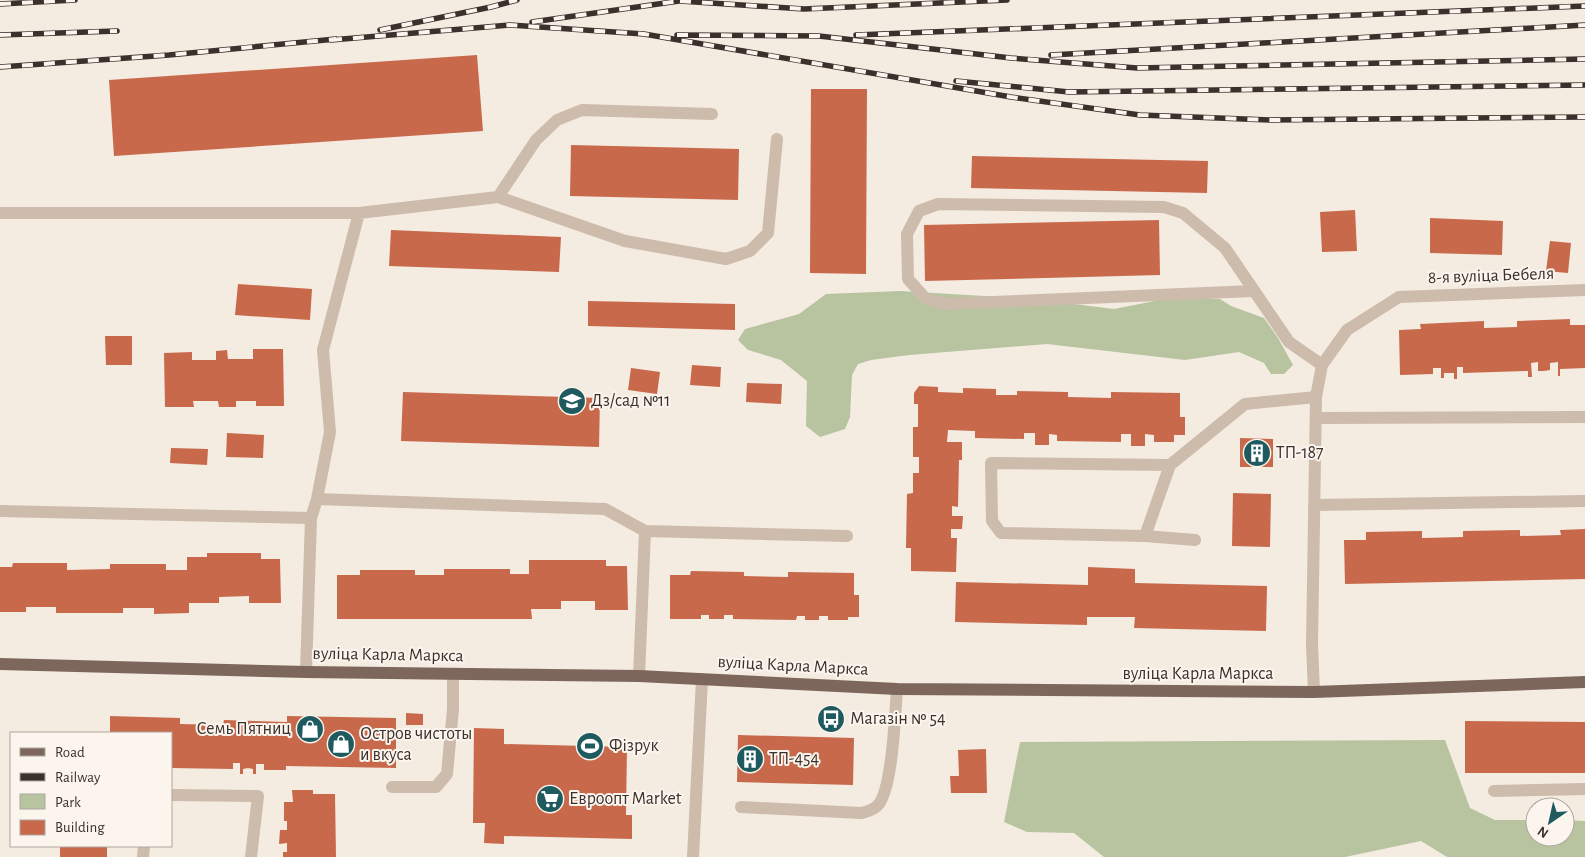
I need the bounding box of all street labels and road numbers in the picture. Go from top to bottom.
street label: 8-я вуліца Бебеля [1427,264,1555,287]
street label: вуліца Карла Маркса [312,645,464,665]
street label: вуліца Карла Маркса [717,653,869,679]
street label: вуліца Карла Маркса [1122,665,1274,683]

